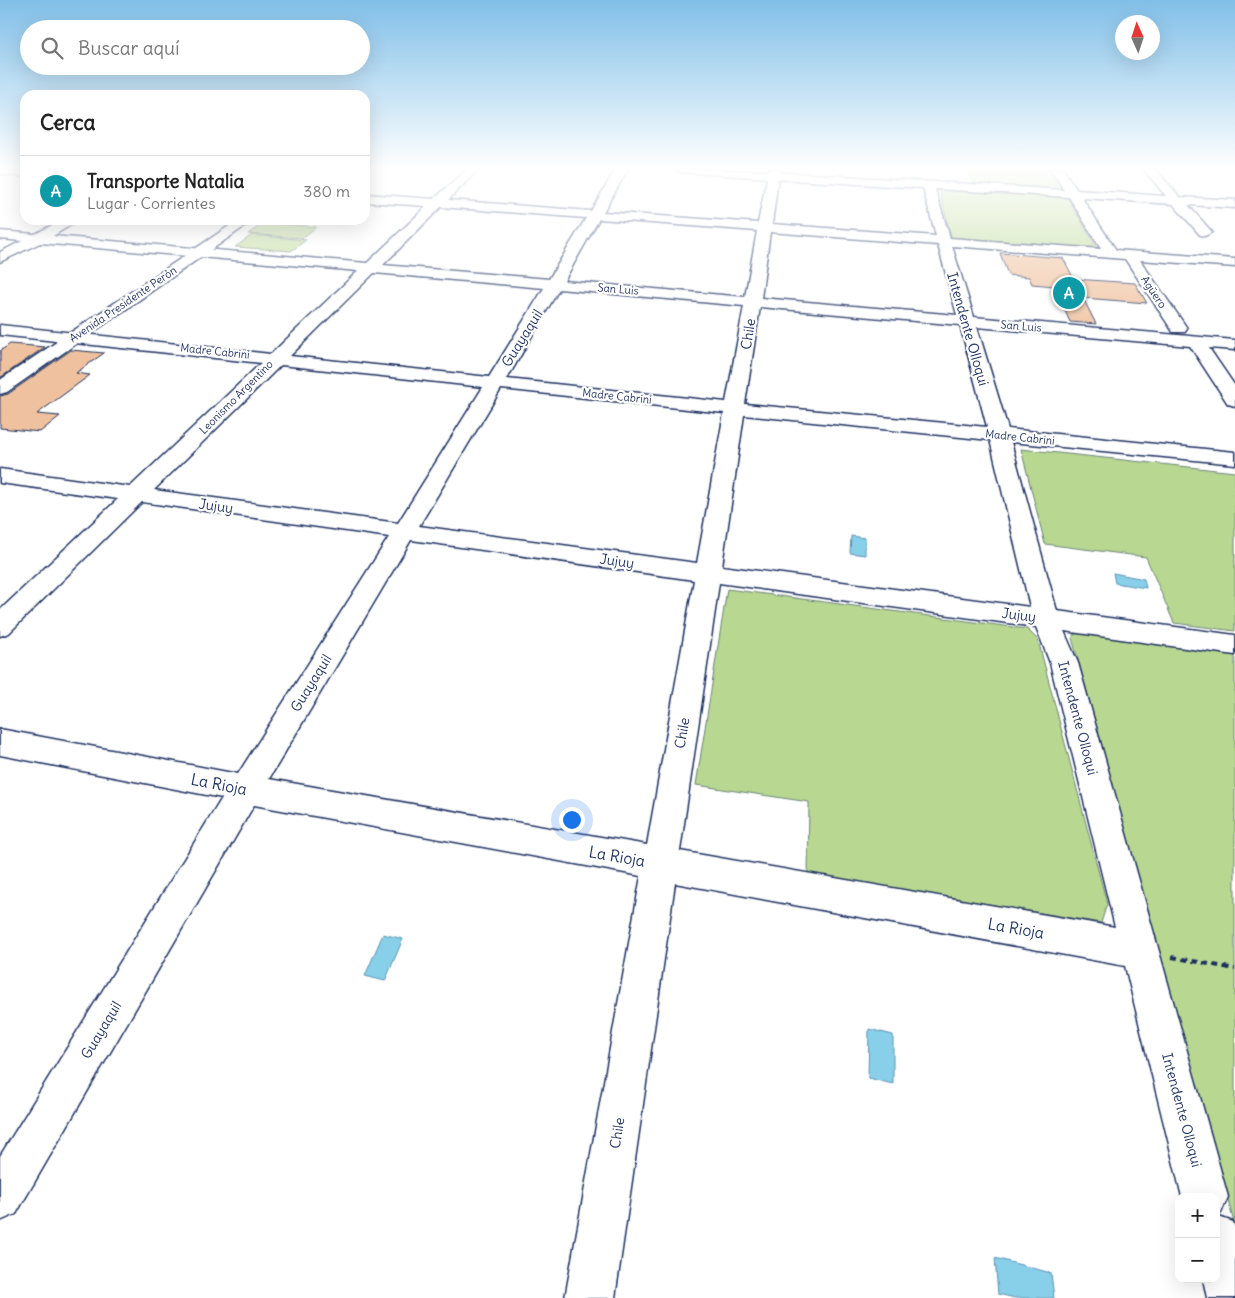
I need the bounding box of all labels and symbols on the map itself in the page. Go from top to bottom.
north arrow [1115,15,1160,60]
street label: Avenida Presidente Perón [67,263,179,345]
street label: Intendente Olloqui [943,270,993,388]
street label: Agüero [1138,273,1170,311]
pin: A [1053,274,1085,312]
street label: San Luis [597,280,639,298]
street label: Guayaquil [497,306,547,370]
street label: Chile [737,317,759,351]
street label: San Luis [1000,317,1042,335]
street label: Madre Cabrini [180,340,250,362]
street label: Leonismo Argentino [196,357,276,437]
street label: Madre Cabrini [582,385,652,407]
street label: Madre Cabrini [985,426,1055,448]
street label: Jujuy [198,495,234,517]
street label: Jujuy [599,550,635,572]
street label: Jujuy [1001,604,1037,626]
street label: Guayaquil [286,651,336,715]
street label: Intendente Olloqui [1054,659,1102,777]
street label: Chile [670,716,694,750]
street label: La Rioja [189,769,249,799]
your location [559,807,585,833]
street label: La Rioja [587,841,647,871]
street label: La Rioja [986,913,1046,943]
street label: Guayaquil [77,998,125,1062]
street label: Intendente Olloqui [1158,1051,1206,1169]
street label: Chile [606,1116,628,1150]

